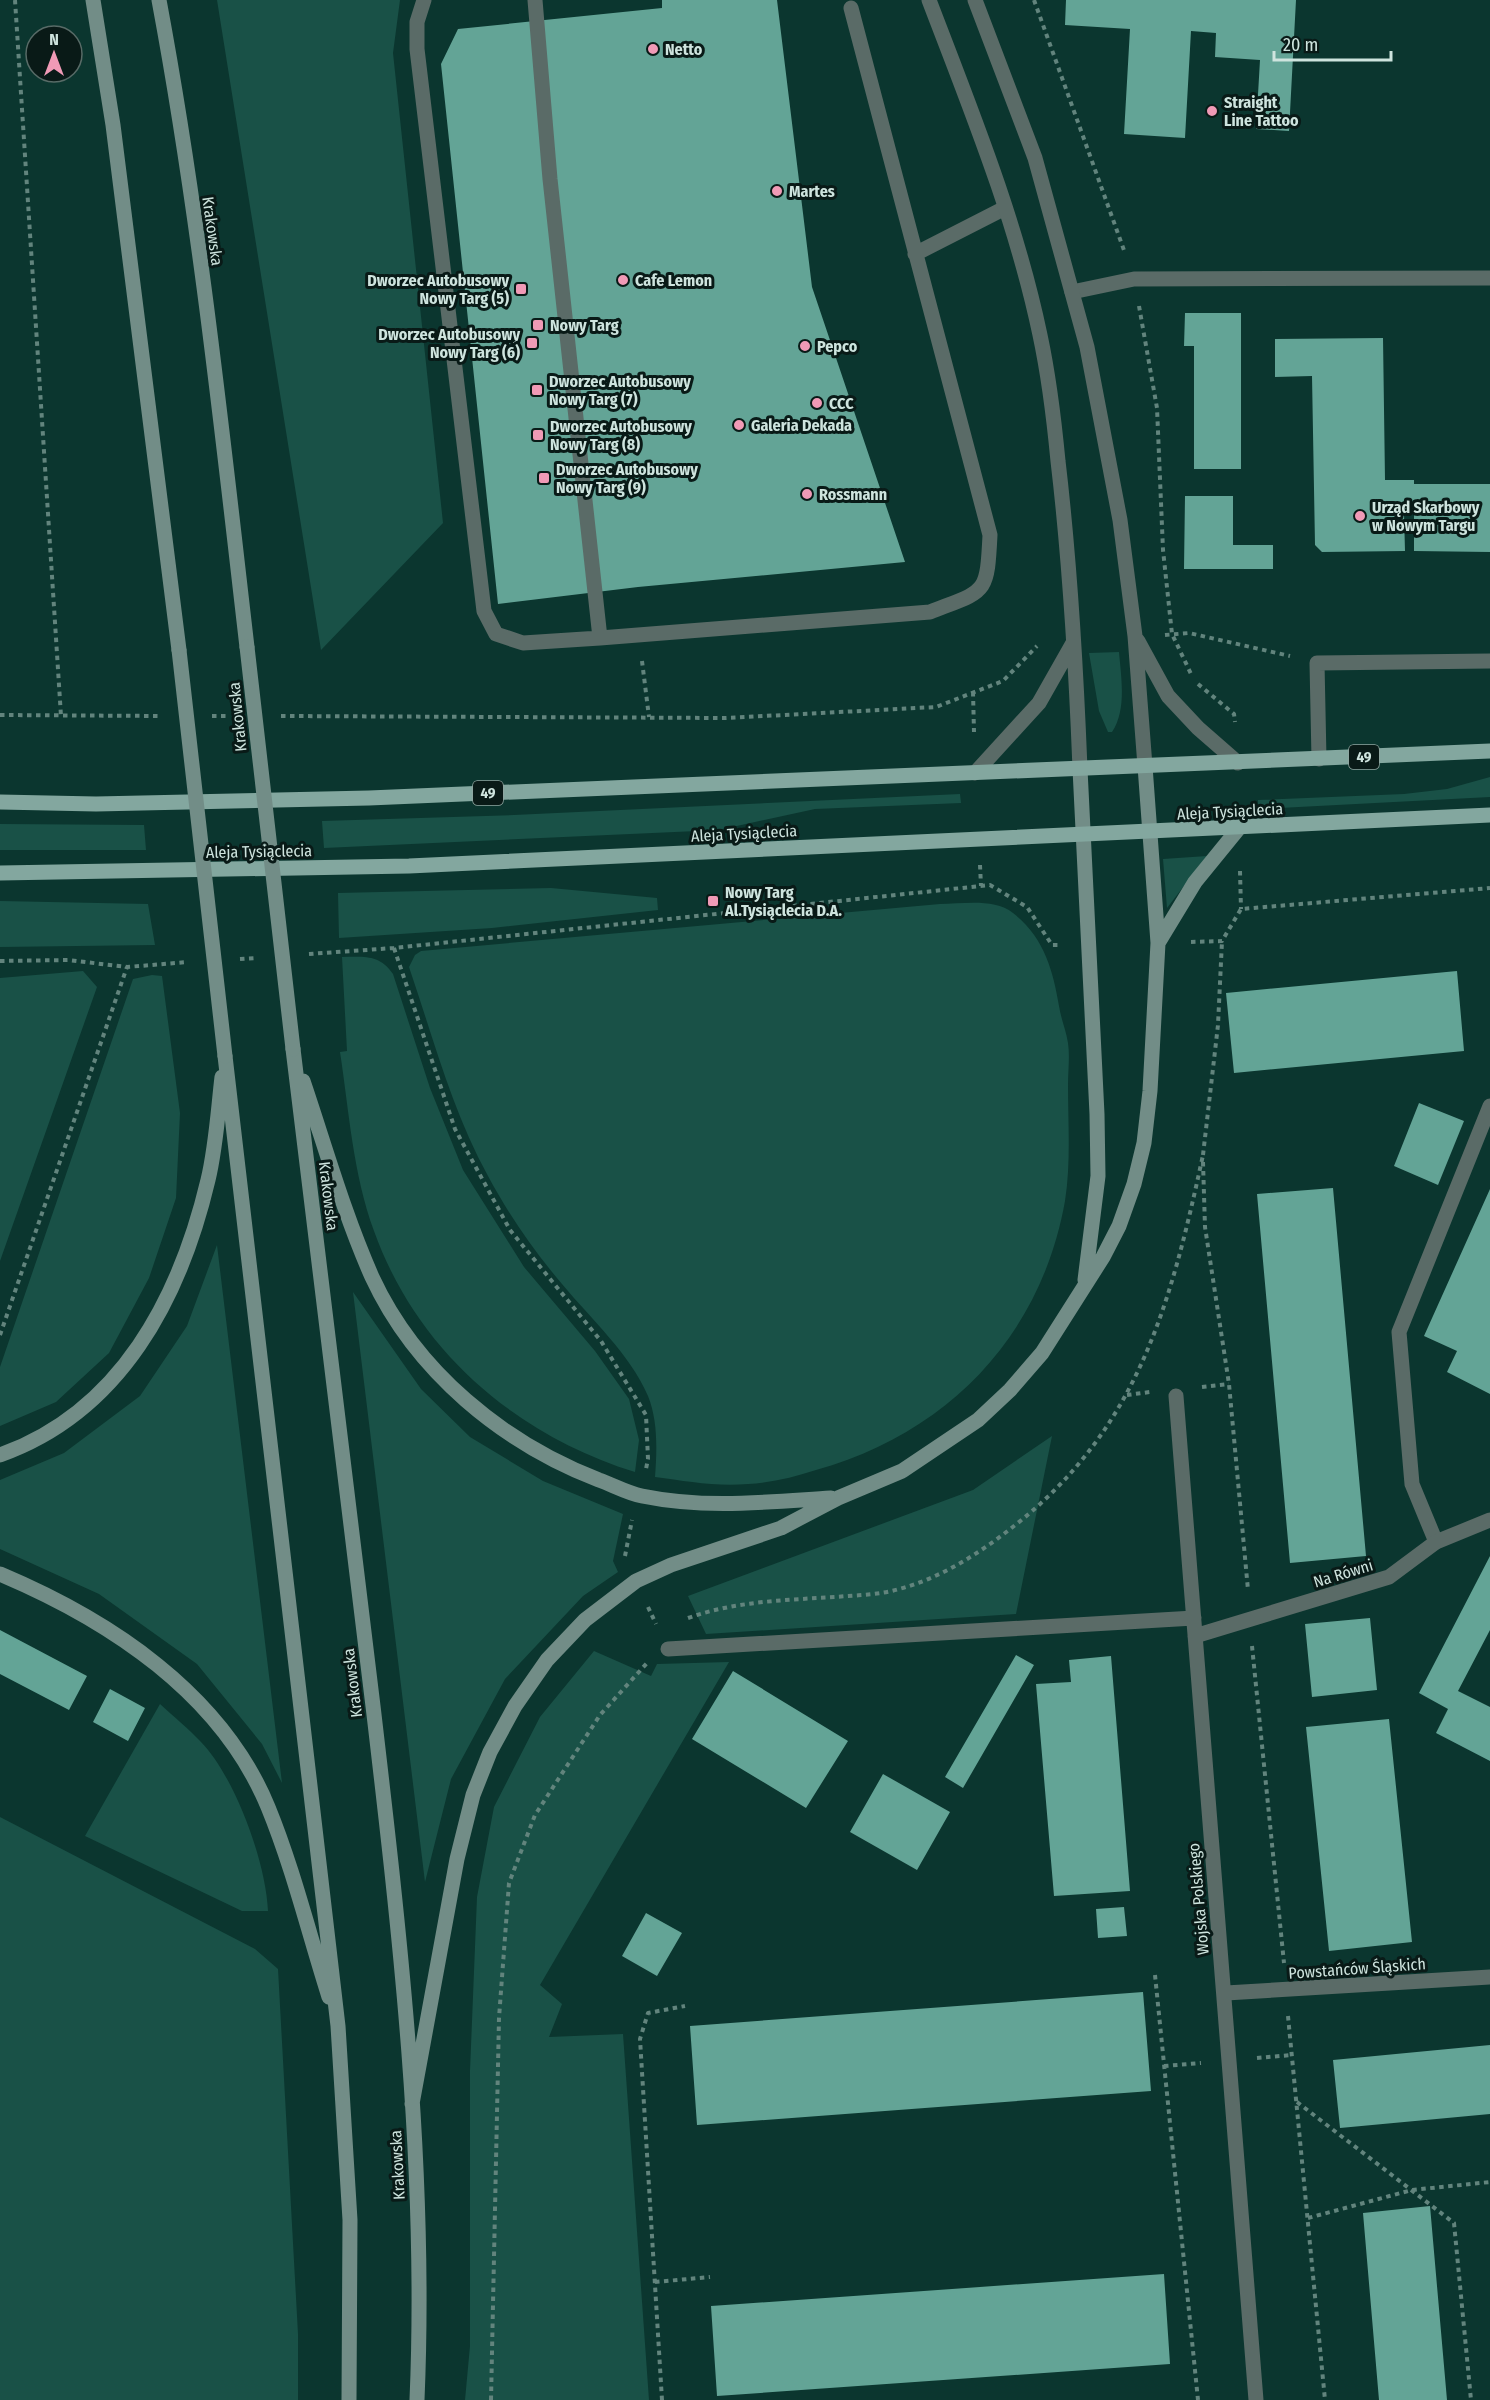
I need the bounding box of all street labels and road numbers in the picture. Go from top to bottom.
street label: Krakowska [198,195,227,267]
street label: Krakowska [224,681,251,753]
road number: 49 [1349,745,1379,769]
road number: 49 [473,781,503,805]
street label: Aleja Tysiąclecia [1176,799,1284,825]
street label: Aleja Tysiąclecia [690,821,798,847]
street label: Aleja Tysiąclecia [206,841,312,863]
street label: Krakowska [315,1160,342,1232]
street label: Na Równi [1311,1555,1375,1592]
street label: Krakowska [339,1647,366,1719]
street label: Wojska Polskiego [1184,1842,1213,1956]
street label: Powstańców Śląskich [1288,1954,1426,1984]
street label: Krakowska [386,2130,409,2200]

